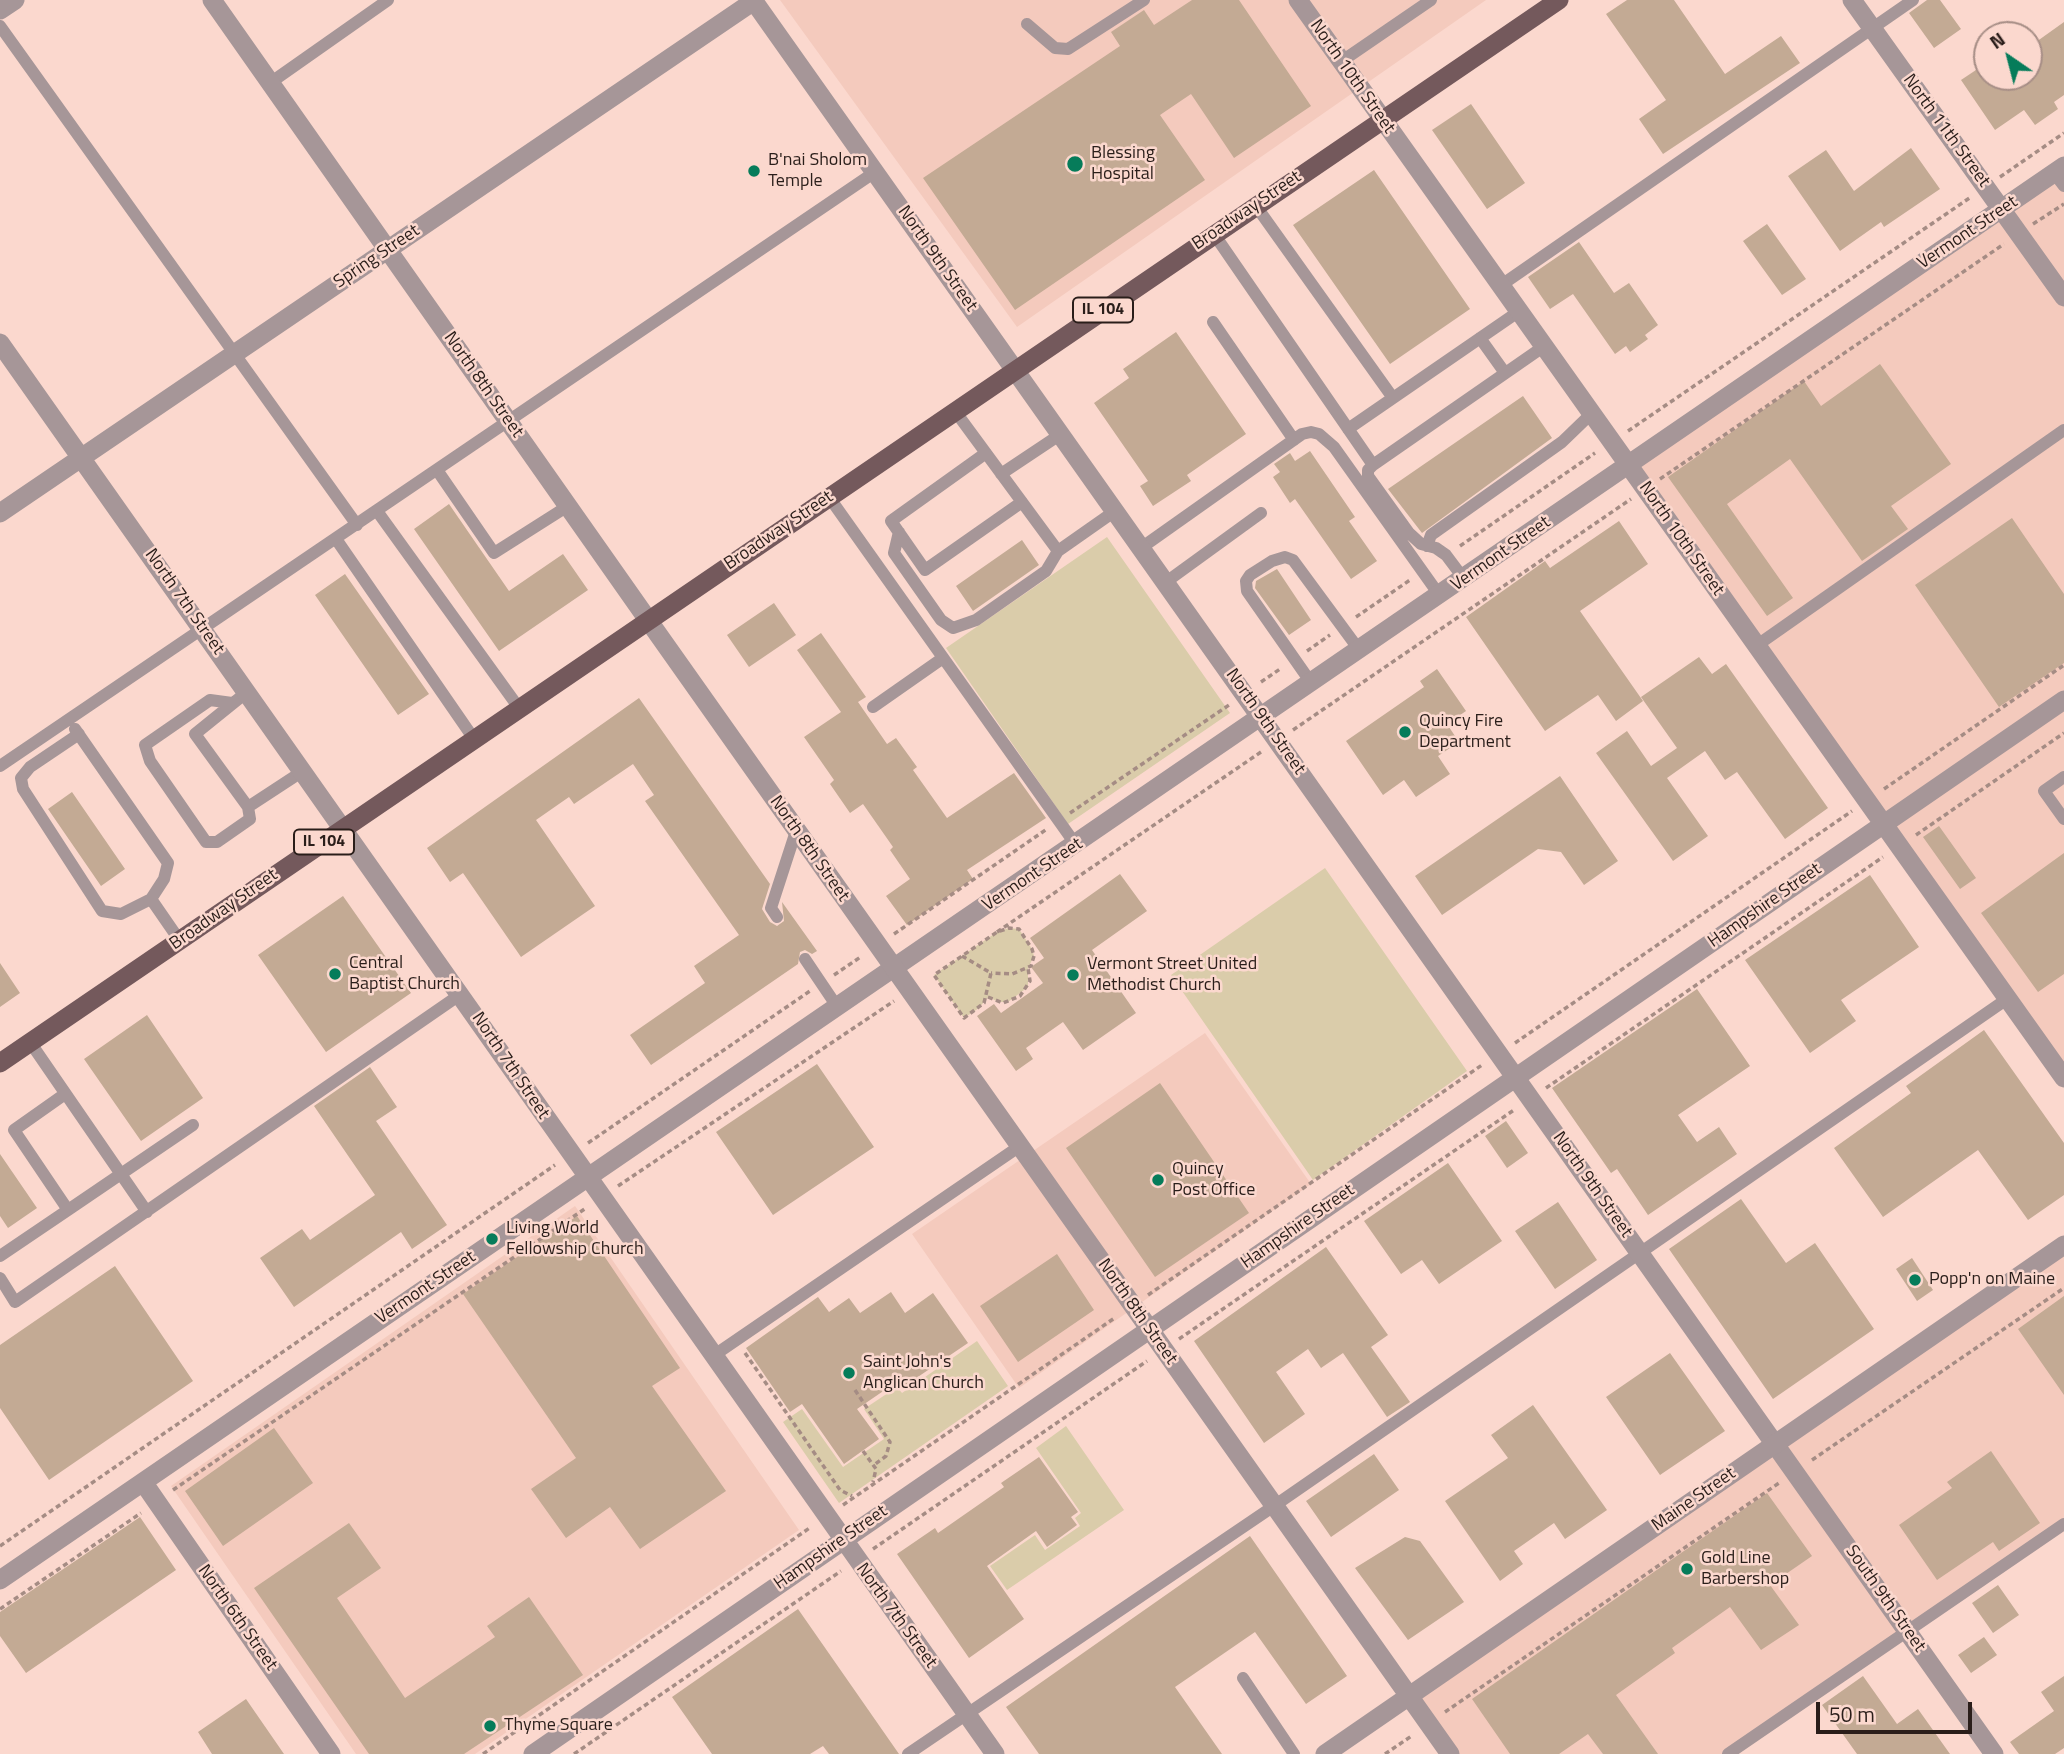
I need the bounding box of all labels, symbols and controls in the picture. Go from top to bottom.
street label: North 10th Street [1305,16,1399,138]
north arrow [1973,21,2043,91]
text: N [1983,24,2011,56]
street label: North 11th Street [1898,70,1994,192]
place label: Blessing Hospital [1091,143,1155,186]
place label: B'nai Sholom Temple [768,150,867,192]
marker: Blessing Hospital [1065,154,1085,174]
marker: B'nai Sholom Temple [746,163,762,179]
street label: Broadway Street [1188,167,1306,255]
street label: Vermont Street [1914,192,2022,274]
street label: North 9th Street [893,202,981,316]
street label: Spring Street [330,220,424,294]
road number: IL 104 [1073,298,1133,322]
street label: North 8th Street [439,328,527,442]
street label: North 10th Street [1634,478,1728,600]
street label: Broadway Street [720,487,838,575]
street label: Vermont Street [1447,512,1555,596]
street label: North 7th Street [140,545,228,659]
street label: North 9th Street [1221,665,1309,779]
place label: Quincy Fire Department [1419,711,1511,754]
marker: Quincy Fire Department [1397,724,1413,740]
street label: North 8th Street [765,792,853,906]
road number: IL 104 [294,830,354,855]
street label: Vermont Street [979,834,1087,916]
street label: Hampshire Street [1704,859,1826,953]
street label: Broadway Street [166,865,282,955]
place label: Central Baptist Church [349,953,460,996]
place label: Vermont Street United Methodist Church [1087,954,1257,996]
marker: Central Baptist Church [327,966,343,982]
marker: Vermont Street United Methodist Church [1065,967,1081,983]
street label: North 7th Street [466,1008,554,1124]
street label: North 9th Street [1548,1128,1636,1242]
place label: Quincy Post Office [1172,1159,1255,1202]
marker: Quincy Post Office [1150,1172,1166,1188]
street label: Hampshire Street [1237,1180,1359,1274]
place label: Living World Fellowship Church [506,1218,644,1260]
marker: Living World Fellowship Church [484,1231,500,1247]
street label: Vermont Street [372,1247,480,1329]
street label: North 8th Street [1093,1255,1181,1369]
place label: Popp'n on Maine [1929,1269,2055,1291]
marker: Popp'n on Maine [1907,1272,1923,1288]
place label: Saint John's Anglican Church [863,1352,984,1394]
marker: Saint John's Anglican Church [841,1365,857,1381]
street label: Maine Street [1648,1463,1740,1537]
street label: Hampshire Street [770,1501,892,1595]
street label: South 9th Street [1840,1542,1930,1656]
place label: Gold Line Barbershop [1701,1548,1789,1590]
street label: North 7th Street [851,1559,941,1673]
street label: North 6th Street [193,1561,281,1675]
marker: Gold Line Barbershop [1679,1561,1695,1577]
scale bar [1819,1688,1975,1732]
text: 50 m [1829,1698,1875,1730]
place label: Thyme Square [504,1715,613,1737]
marker: Thyme Square [482,1718,498,1734]

